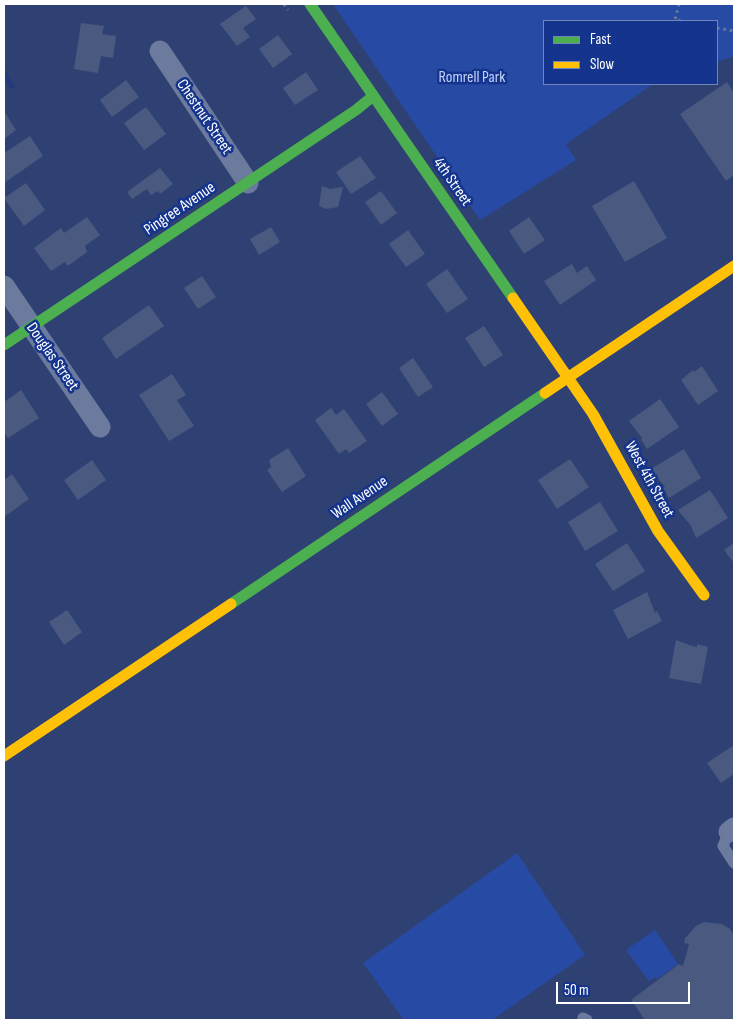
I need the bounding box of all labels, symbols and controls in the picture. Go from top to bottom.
legend [543,20,718,85]
text: Fast [590,30,611,49]
text: Slow [590,55,614,74]
park label: Romrell Park [439,68,505,88]
street label: Chestnut Street [172,76,236,158]
street label: 4th Street [428,154,476,210]
street label: Pingree Avenue [141,178,219,240]
street label: Douglas Street [22,319,82,395]
street label: West 4th Street [620,438,678,522]
street label: Wall Avenue [328,472,392,524]
scale bar [558,972,692,1004]
text: 50 m [564,981,589,1000]

